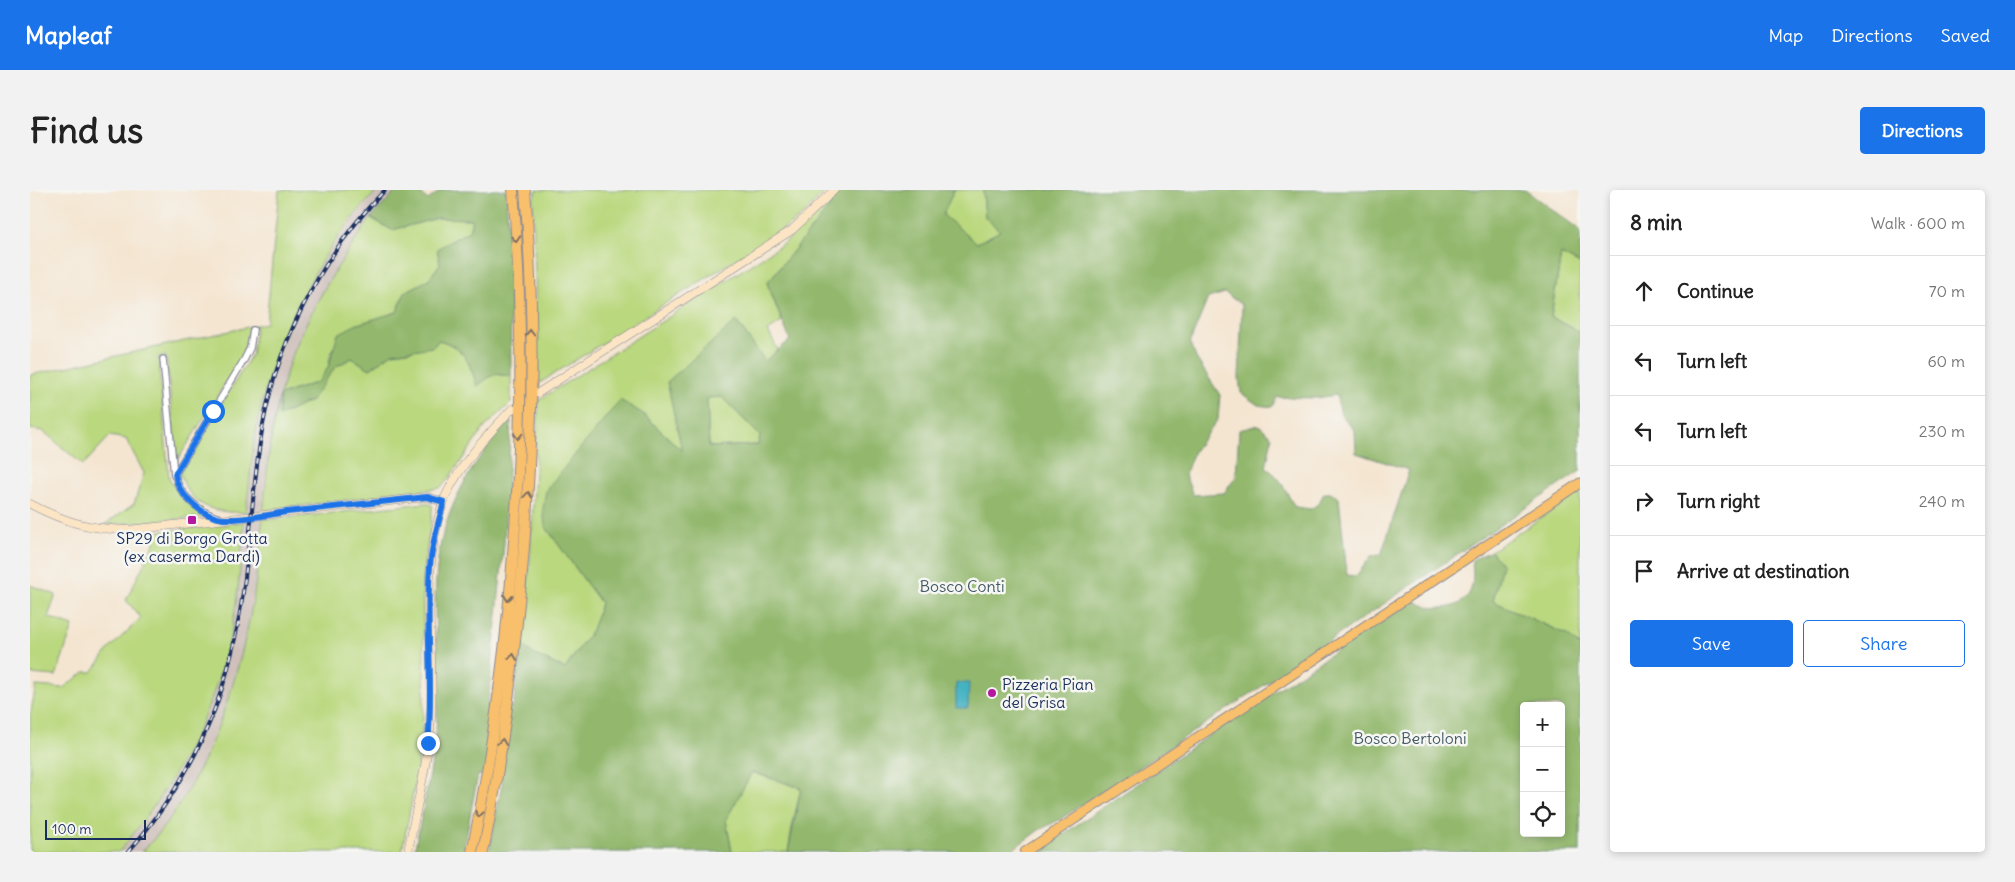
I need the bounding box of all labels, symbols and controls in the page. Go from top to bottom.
text: Mapleaf [25,20,112,50]
text: Map [1768,24,1803,47]
text: Directions [1831,24,1913,47]
text: Saved [1941,24,1990,47]
button: Directions [1860,107,1985,154]
text: Find us [30,108,143,152]
text: 8 min [1630,209,1682,236]
text: Walk · 600 m [1871,213,1965,233]
one-way arrow [511,235,521,243]
icon: ahead [1630,277,1658,305]
text: Continue [1677,279,1754,303]
text: 70 m [1929,281,1965,301]
one-way arrow [525,329,535,336]
icon: left [1630,347,1658,375]
text: Turn left [1677,349,1747,373]
text: 60 m [1927,351,1965,371]
route start [202,400,225,423]
icon: left [1630,417,1658,445]
text: Turn left [1677,419,1747,443]
text: 230 m [1919,421,1965,441]
one-way arrow [512,432,523,440]
icon: right [1630,487,1658,515]
text: Turn right [1677,489,1760,513]
one-way arrow [522,491,533,499]
text: 240 m [1919,491,1965,511]
marker: SP29 di Borgo Grotta (ex caserma Dardi) [186,514,198,526]
place label: SP29 di Borgo Grotta (ex caserma Dardi) [116,528,268,566]
icon: arrive [1630,557,1658,585]
text: Arrive at destination [1677,559,1850,583]
park label: Bosco Conti [919,576,1005,596]
one-way arrow [503,595,514,603]
button: Save [1630,620,1793,667]
button: Share [1803,620,1965,667]
one-way arrow [507,653,518,661]
place label: Pizzeria Pian del Grisa [1002,674,1094,712]
marker: Pizzeria Pian del Grisa [986,687,998,699]
map controls [1520,702,1565,837]
button: + [1520,702,1565,747]
park label: Bosco Bertoloni [1354,728,1467,748]
route end [417,732,440,755]
one-way arrow [497,737,507,746]
button: − [1520,747,1565,792]
button: locate [1520,792,1565,837]
one-way arrow [474,810,484,818]
scale bar [45,817,146,840]
text: 100 m [52,820,92,838]

